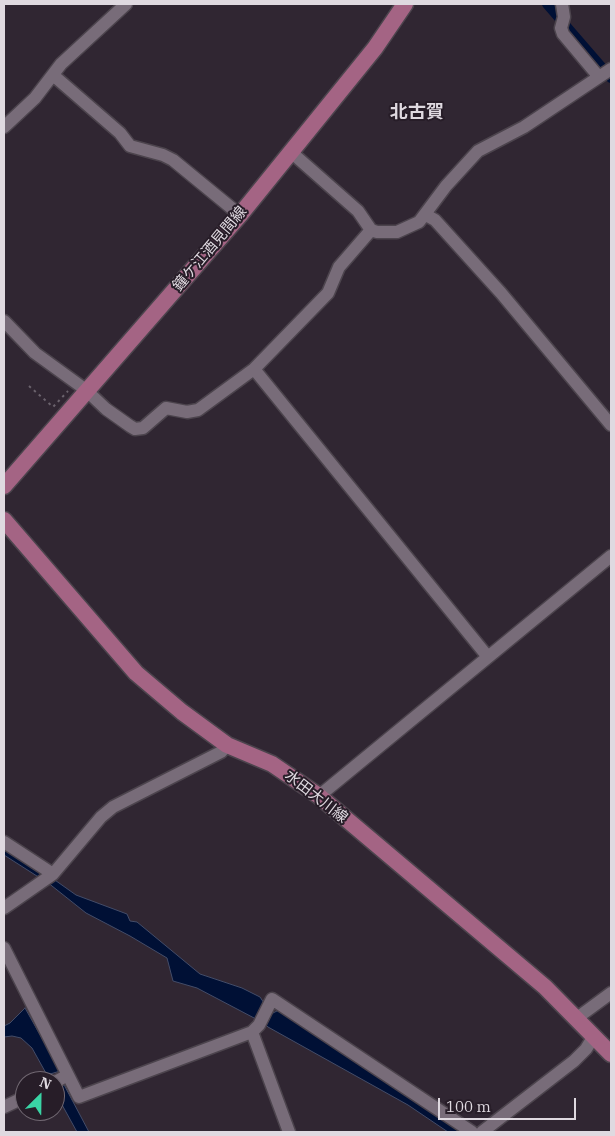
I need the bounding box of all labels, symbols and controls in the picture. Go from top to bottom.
district label: 北古賀 [390,102,444,124]
street label: 鐘ケ江酒見間線 [169,203,251,295]
street label: 水田大川線 [281,767,351,827]
north arrow [15,1071,65,1121]
text: N [37,1073,54,1094]
scale bar [440,1088,578,1120]
text: 100 m [446,1097,491,1116]

